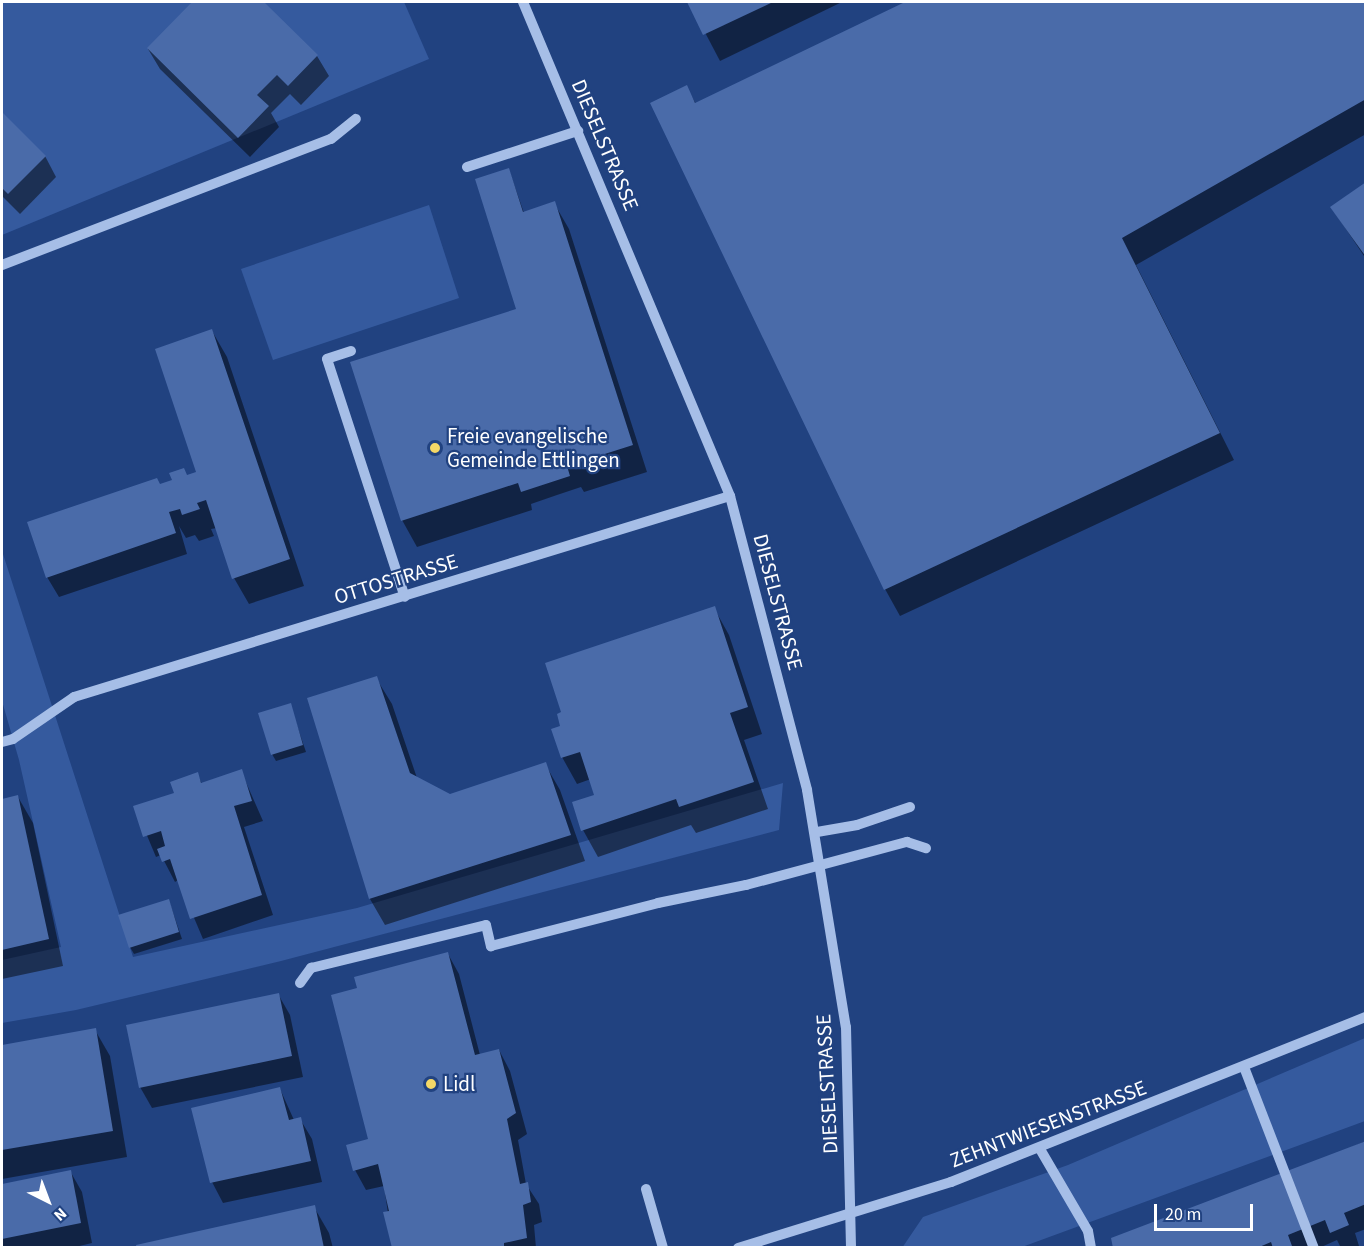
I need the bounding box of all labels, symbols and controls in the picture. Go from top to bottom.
street label: DIESELSTRASSE [566,76,644,214]
place label: Freie evangelische Gemeinde Ettlingen [447,423,620,473]
marker: Freie evangelische Gemeinde Ettlingen [428,441,442,455]
street label: DIESELSTRASSE [748,531,808,673]
street label: OTTOSTRASSE [331,548,461,610]
street label: DIESELSTRASSE [811,1013,843,1155]
place label: Lidl [443,1071,475,1097]
street label: ZEHNTWIESENSTRASSE [946,1075,1150,1173]
marker: Lidl [424,1077,438,1091]
north arrow [18,1171,78,1231]
scale bar [1157,1192,1256,1230]
text: 20 m [1165,1202,1201,1227]
text: N [49,1203,71,1226]

